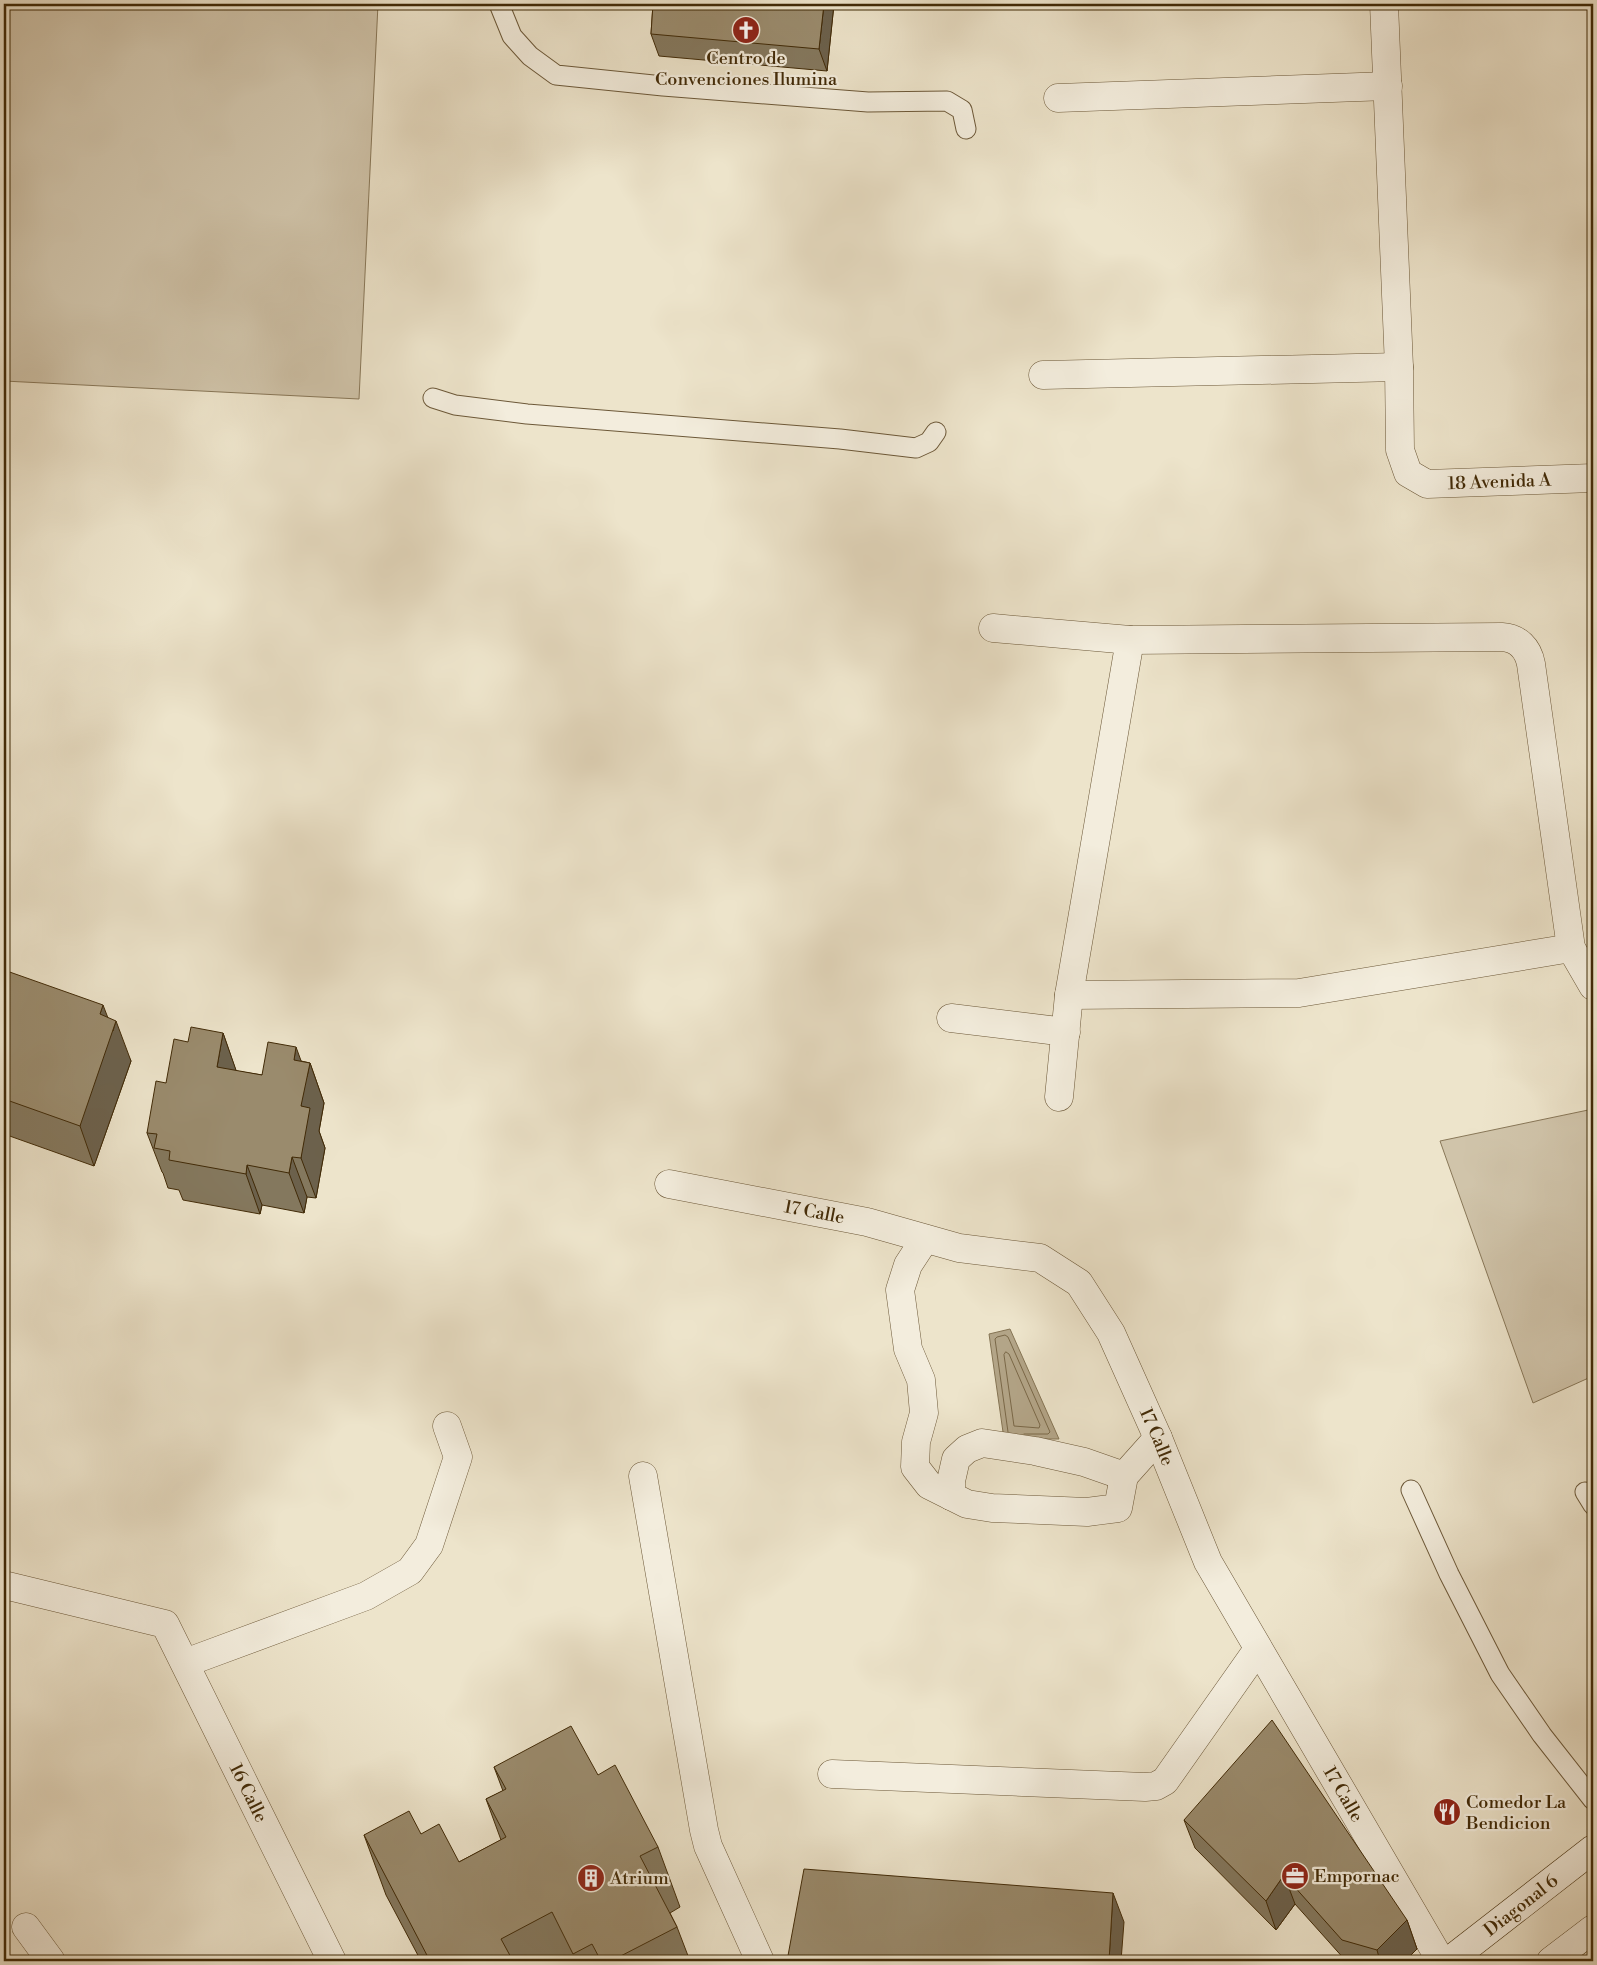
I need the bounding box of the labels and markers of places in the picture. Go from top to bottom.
church icon: Centro de Convenciones Ilumina [731,15,761,45]
place label: Centro de Convenciones Ilumina [655,47,838,91]
place label: Comedor La Bendicion [1465,1791,1567,1835]
restaurant icon: Comedor La Bendicion [1432,1797,1462,1827]
office icon: Empornac [1280,1861,1310,1891]
building icon: Atrium [576,1863,606,1893]
place label: Empornac [1314,1865,1400,1888]
place label: Atrium [609,1867,669,1890]

